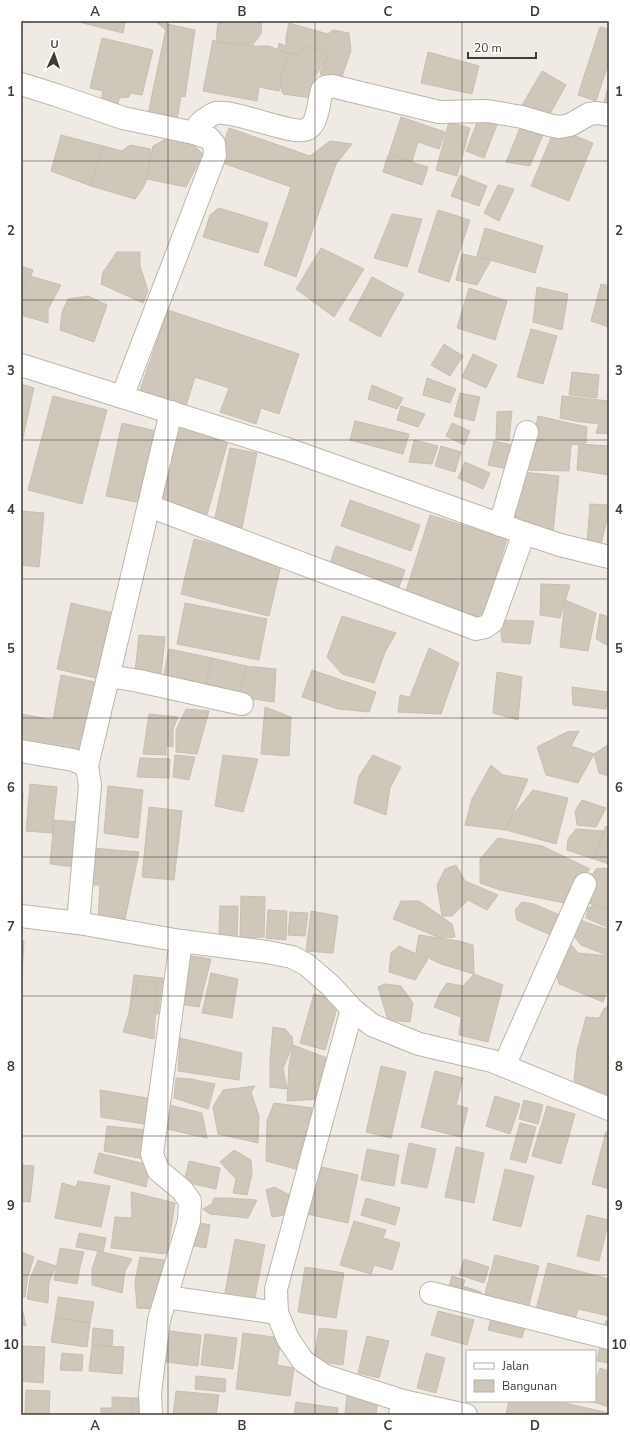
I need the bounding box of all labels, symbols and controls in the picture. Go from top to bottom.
text: A [90,3,100,21]
text: B [238,3,247,21]
text: C [384,3,393,21]
text: D [530,3,540,21]
north arrow [34,34,74,74]
scale bar [468,34,536,60]
text: U [50,37,59,52]
text: 20 m [474,40,502,56]
text: 1 [7,83,15,101]
text: 1 [615,83,623,101]
text: 2 [7,222,15,240]
text: 2 [615,222,623,240]
text: 3 [7,362,15,380]
text: 3 [615,362,623,380]
text: 4 [7,501,15,519]
text: 4 [615,501,623,519]
text: 5 [7,640,15,658]
text: 5 [615,640,623,658]
text: 6 [7,779,15,797]
text: 6 [615,779,623,797]
text: 7 [7,918,15,936]
text: 7 [615,918,623,936]
text: 8 [7,1058,15,1076]
text: 8 [615,1058,623,1076]
text: 9 [7,1197,15,1215]
text: 9 [615,1197,623,1215]
text: 10 [3,1336,19,1354]
text: 10 [611,1336,627,1354]
legend [466,1350,596,1402]
text: Jalan [501,1358,529,1374]
text: Bangunan [502,1378,557,1394]
text: A [90,1417,100,1435]
text: B [238,1417,247,1435]
text: C [384,1417,393,1435]
text: D [530,1417,540,1435]

